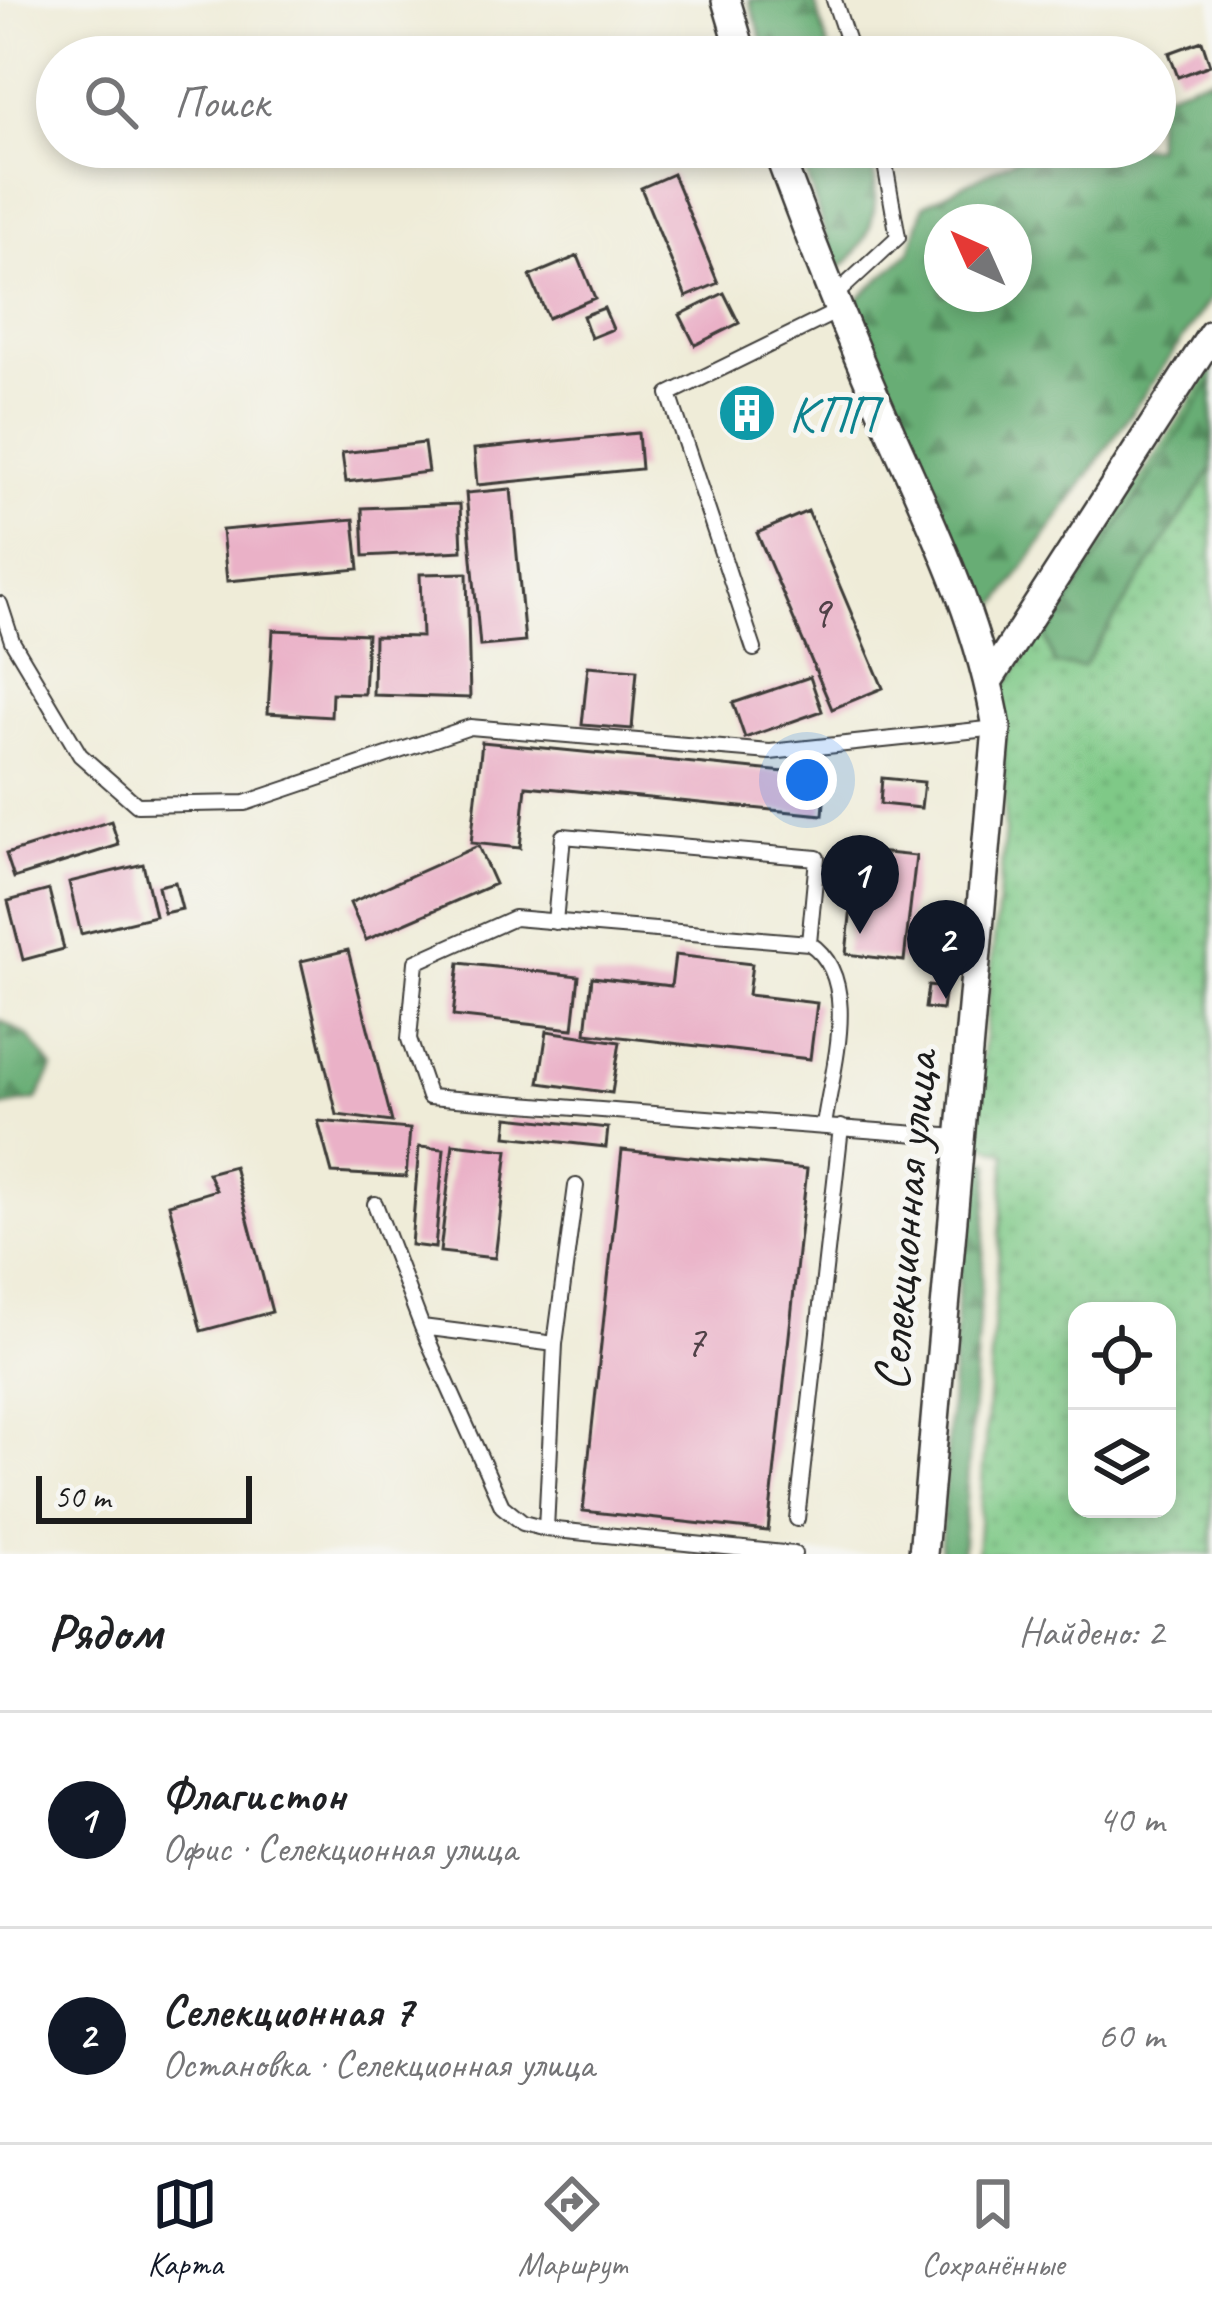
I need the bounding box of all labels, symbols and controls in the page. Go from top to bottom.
search box [36,36,1176,168]
icon: search [78,69,144,135]
text: Поиск [174,74,269,131]
north arrow [924,204,1032,312]
building icon: КПП [716,382,778,444]
place label: КПП [789,382,885,446]
house number: 9 [810,584,834,641]
your location [777,750,837,810]
pin: 1 [821,835,899,934]
pin: 2 [907,900,985,999]
street label: Селекционная улица [858,1045,952,1393]
map controls [1068,1302,1176,1518]
button: locate [1068,1302,1176,1410]
house number: 7 [685,1313,708,1370]
button: layers [1068,1410,1176,1518]
scale bar [36,1470,252,1523]
text: 50 m [54,1476,110,1518]
text: Рядом [48,1600,162,1664]
text: Найдено: 2 [1019,1608,1164,1657]
text: Флагистон [162,1767,345,1824]
text: 1 [78,1795,96,1844]
text: 40 m [1098,1795,1164,1844]
text: Офис · Селекционная улица [162,1824,517,1873]
text: Селекционная 7 [162,1983,413,2040]
text: 2 [78,2011,96,2060]
text: 60 m [1098,2011,1164,2060]
text: Остановка · Селекционная улица [162,2040,594,2089]
tab: Карта [147,2171,223,2285]
tab: Маршрут [518,2171,627,2285]
tab: Сохранённые [921,2171,1065,2285]

